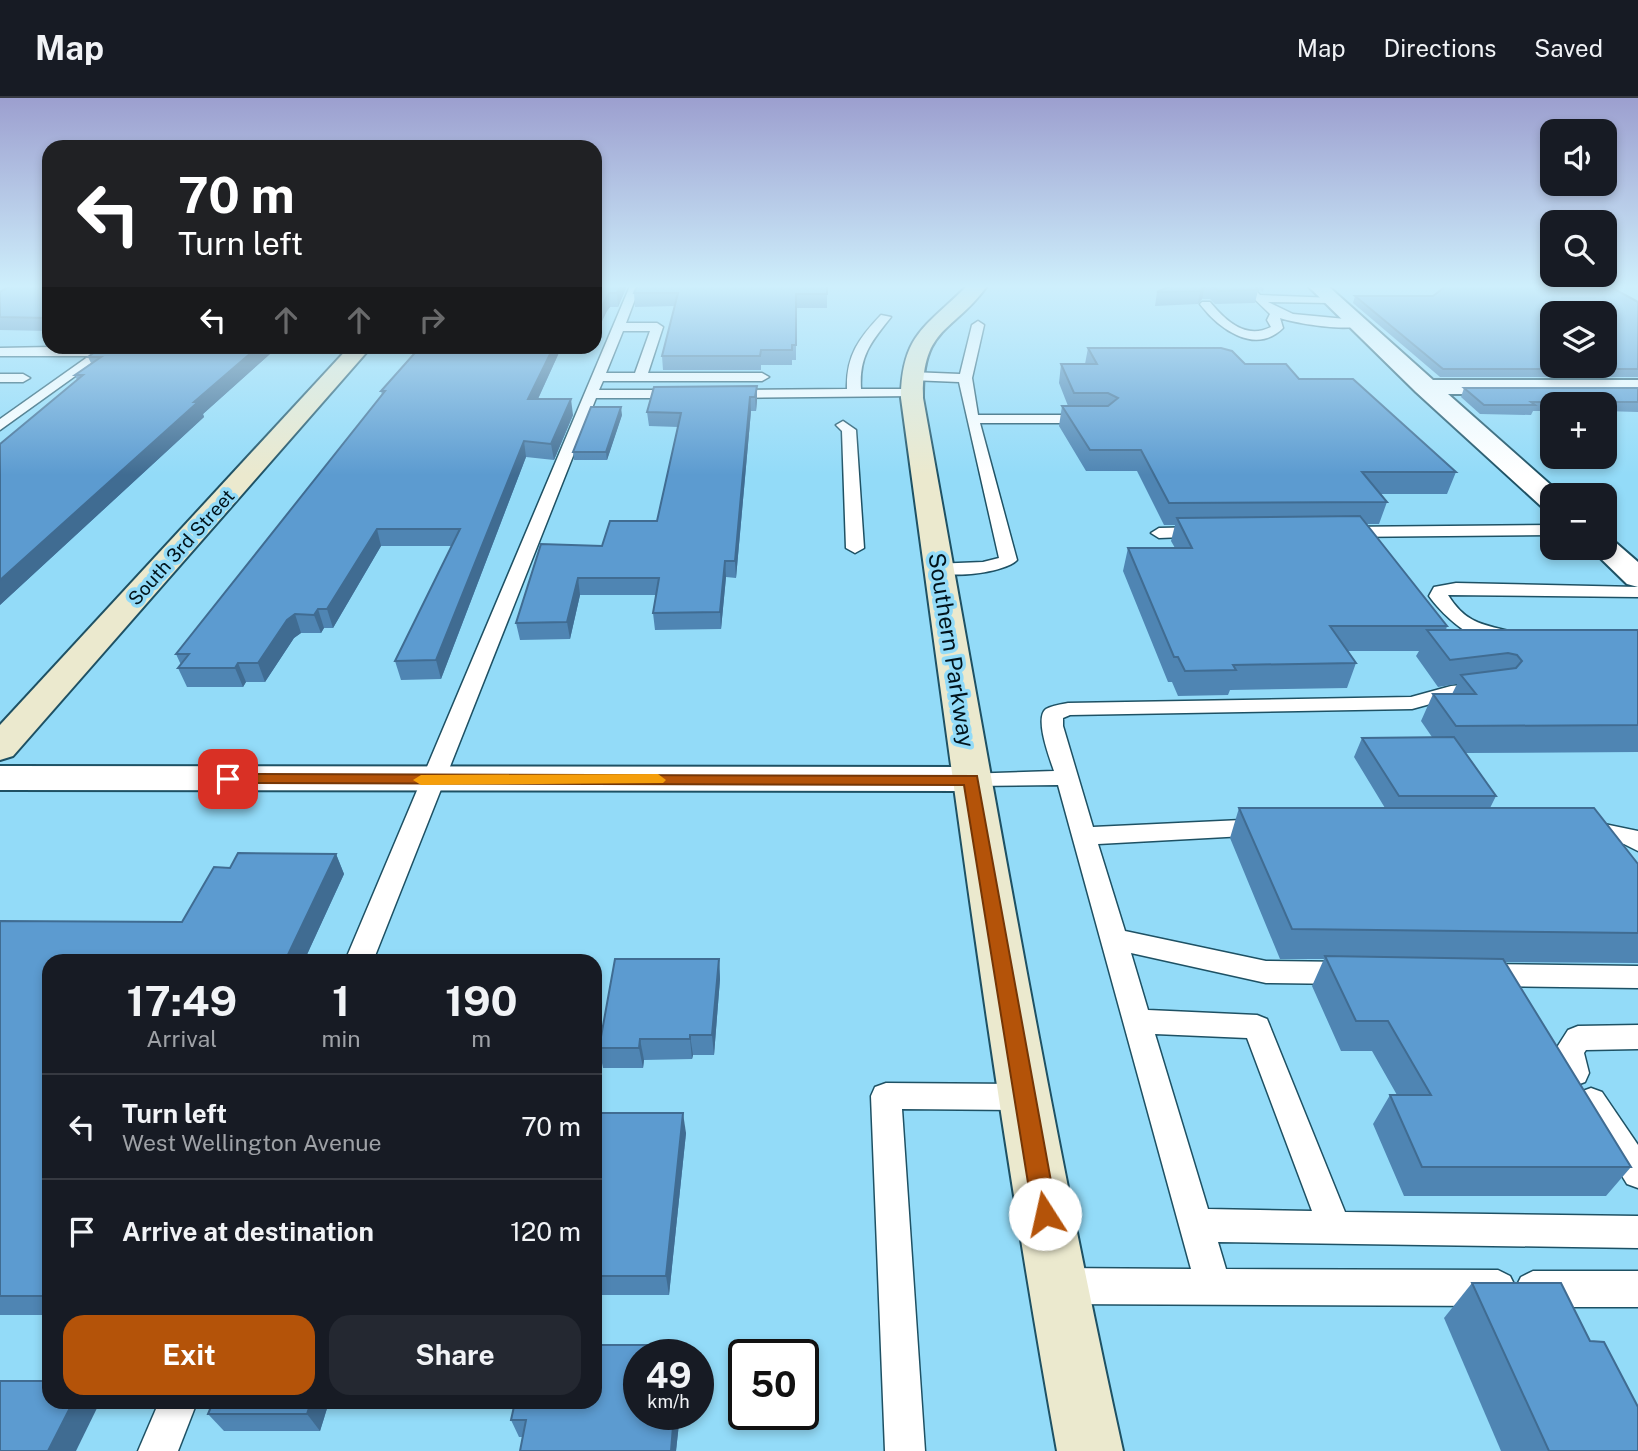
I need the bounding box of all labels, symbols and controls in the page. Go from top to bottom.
text: Map [35,29,104,67]
text: Map [1297,34,1346,62]
text: Directions [1384,34,1496,62]
text: Saved [1534,34,1603,62]
map controls [1540,119,1617,560]
button: sound [1540,119,1617,196]
text: 70 m [178,166,295,224]
icon: left [63,168,154,259]
button: search [1540,210,1617,287]
text: Turn left [178,225,303,262]
icon: left [194,301,232,339]
icon: ahead [267,301,305,339]
icon: ahead [340,301,378,339]
icon: right [413,301,451,339]
button: layers [1540,301,1617,378]
button: + [1540,392,1617,469]
button: − [1540,483,1617,560]
street label: South 3rd Street [123,485,239,609]
street label: Southern Parkway [923,551,981,749]
pin [198,749,258,809]
icon: arrive [209,760,247,798]
text: 17:49 [126,976,237,1025]
text: 1 [332,976,350,1025]
text: 190 [445,976,518,1025]
text: Arrival [146,1025,217,1052]
text: min [322,1025,361,1052]
text: m [471,1025,491,1052]
text: Turn left [122,1098,227,1129]
icon: left [63,1108,101,1146]
text: 70 m [521,1111,581,1142]
text: West Wellington Avenue [122,1129,382,1156]
position arrow [1008,1177,1082,1251]
icon: arrive [63,1213,101,1251]
text: Arrive at destination [122,1216,374,1247]
text: 120 m [510,1216,581,1247]
button: Exit [63,1315,315,1395]
button: Share [329,1315,581,1395]
speed limit sign: 50 [728,1339,819,1430]
text: 49 [645,1355,692,1396]
text: km/h [647,1391,690,1412]

